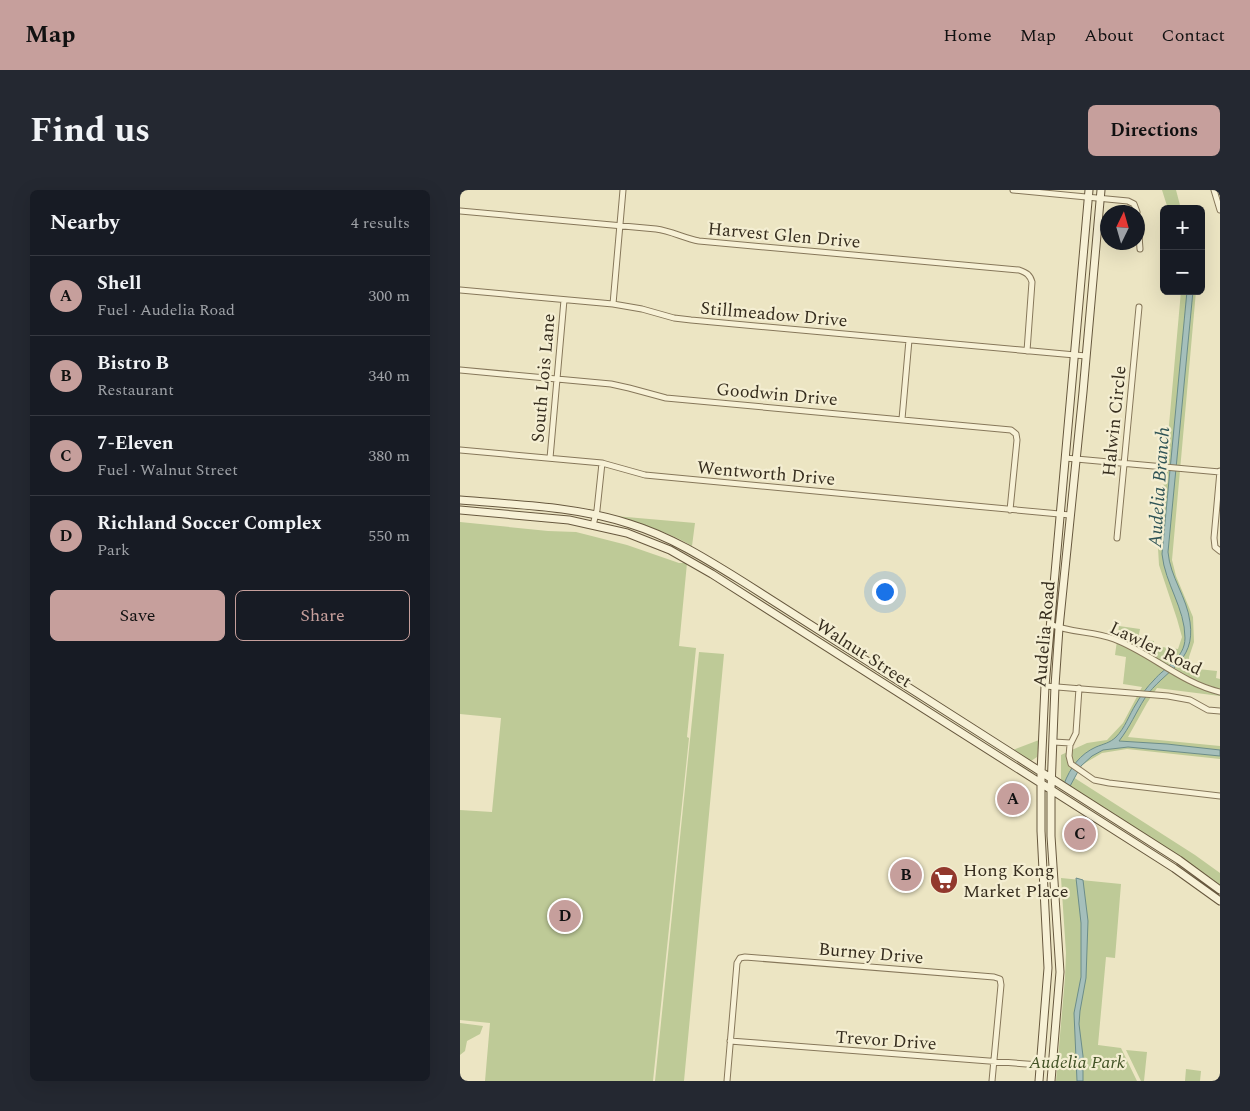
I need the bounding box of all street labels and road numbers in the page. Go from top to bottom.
street label: Harvest Glen Drive [706,215,861,256]
street label: Stillmeadow Drive [699,295,849,334]
street label: South Lois Lane [524,312,563,444]
street label: Halwin Circle [1095,364,1134,478]
street label: Goodwin Drive [715,376,839,413]
street label: Wentworth Drive [696,454,836,493]
street label: Audelia Road [1026,580,1063,688]
street label: Walnut Street [810,612,917,695]
street label: Lawler Road [1105,614,1207,682]
street label: Burney Drive [817,935,925,972]
street label: Trevor Drive [834,1023,938,1058]

